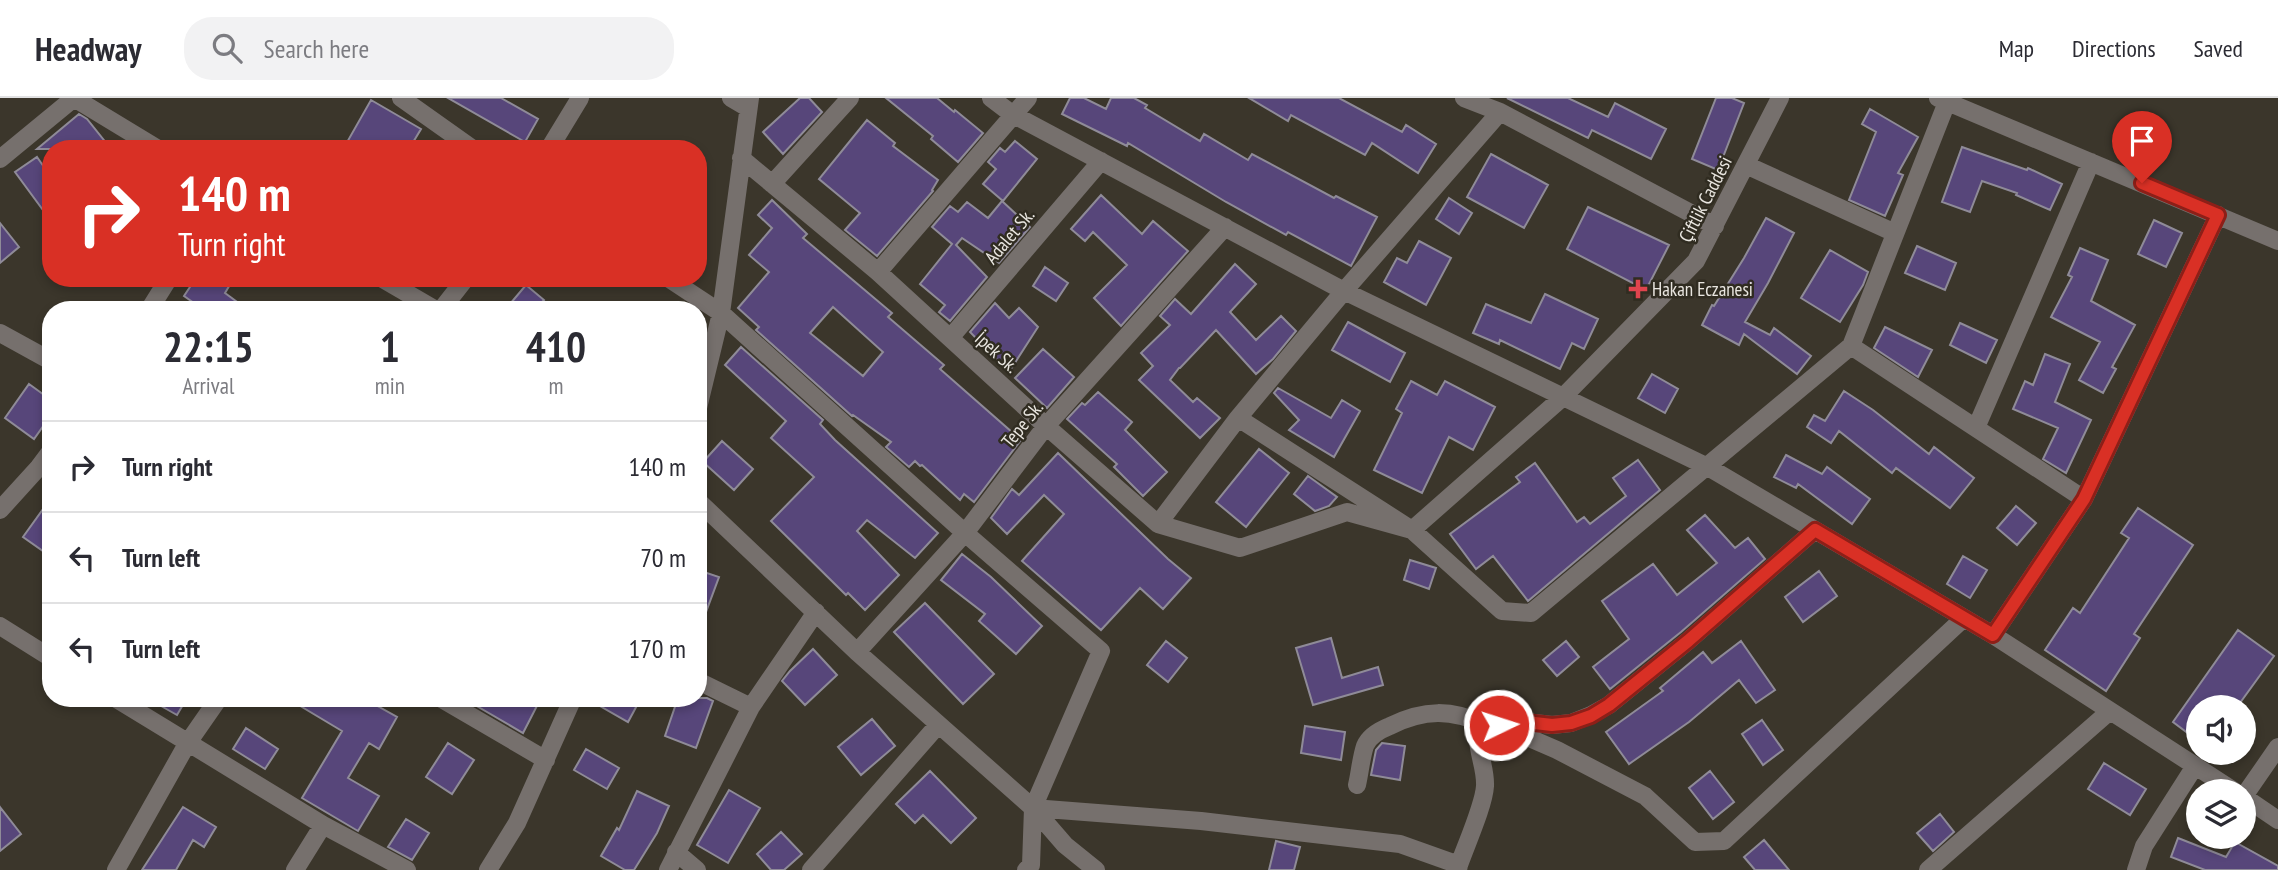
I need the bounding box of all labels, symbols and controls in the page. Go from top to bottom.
search box [184,17,674,80]
text: Headway [35,27,142,70]
icon: search [208,29,246,67]
text: Search here [264,32,369,65]
text: Map [1999,33,2034,64]
text: Directions [2072,33,2156,64]
text: Saved [2194,33,2243,64]
pin [2112,111,2172,183]
icon: arrive [2123,122,2161,160]
street label: Çiftlik Caddesi [1673,152,1737,246]
text: 140 m [178,161,291,225]
icon: right [63,168,154,259]
street label: Adalet Sk. [979,203,1039,269]
text: Turn right [178,223,286,265]
place label: Hakan Eczanesi [1652,277,1753,301]
marker: Hakan Eczanesi [1630,281,1646,297]
text: 22:15 [163,319,254,374]
text: 1 [380,319,400,374]
text: 410 [526,319,586,374]
street label: İpek Sk. [970,326,1024,378]
text: Arrival [182,371,234,400]
text: min [375,371,405,400]
text: m [548,371,563,400]
street label: Tepe Sk. [996,396,1048,452]
icon: right [63,448,101,486]
text: Turn right [122,450,213,483]
text: 140 m [628,450,686,483]
icon: left [63,539,101,577]
text: Turn left [122,541,200,574]
text: 70 m [640,541,686,574]
icon: left [63,630,101,668]
text: Turn left [122,632,200,665]
text: 170 m [628,632,686,665]
position arrow [1462,688,1536,762]
map controls [2186,695,2256,849]
button: sound [2186,695,2256,765]
button: layers [2186,779,2256,849]

